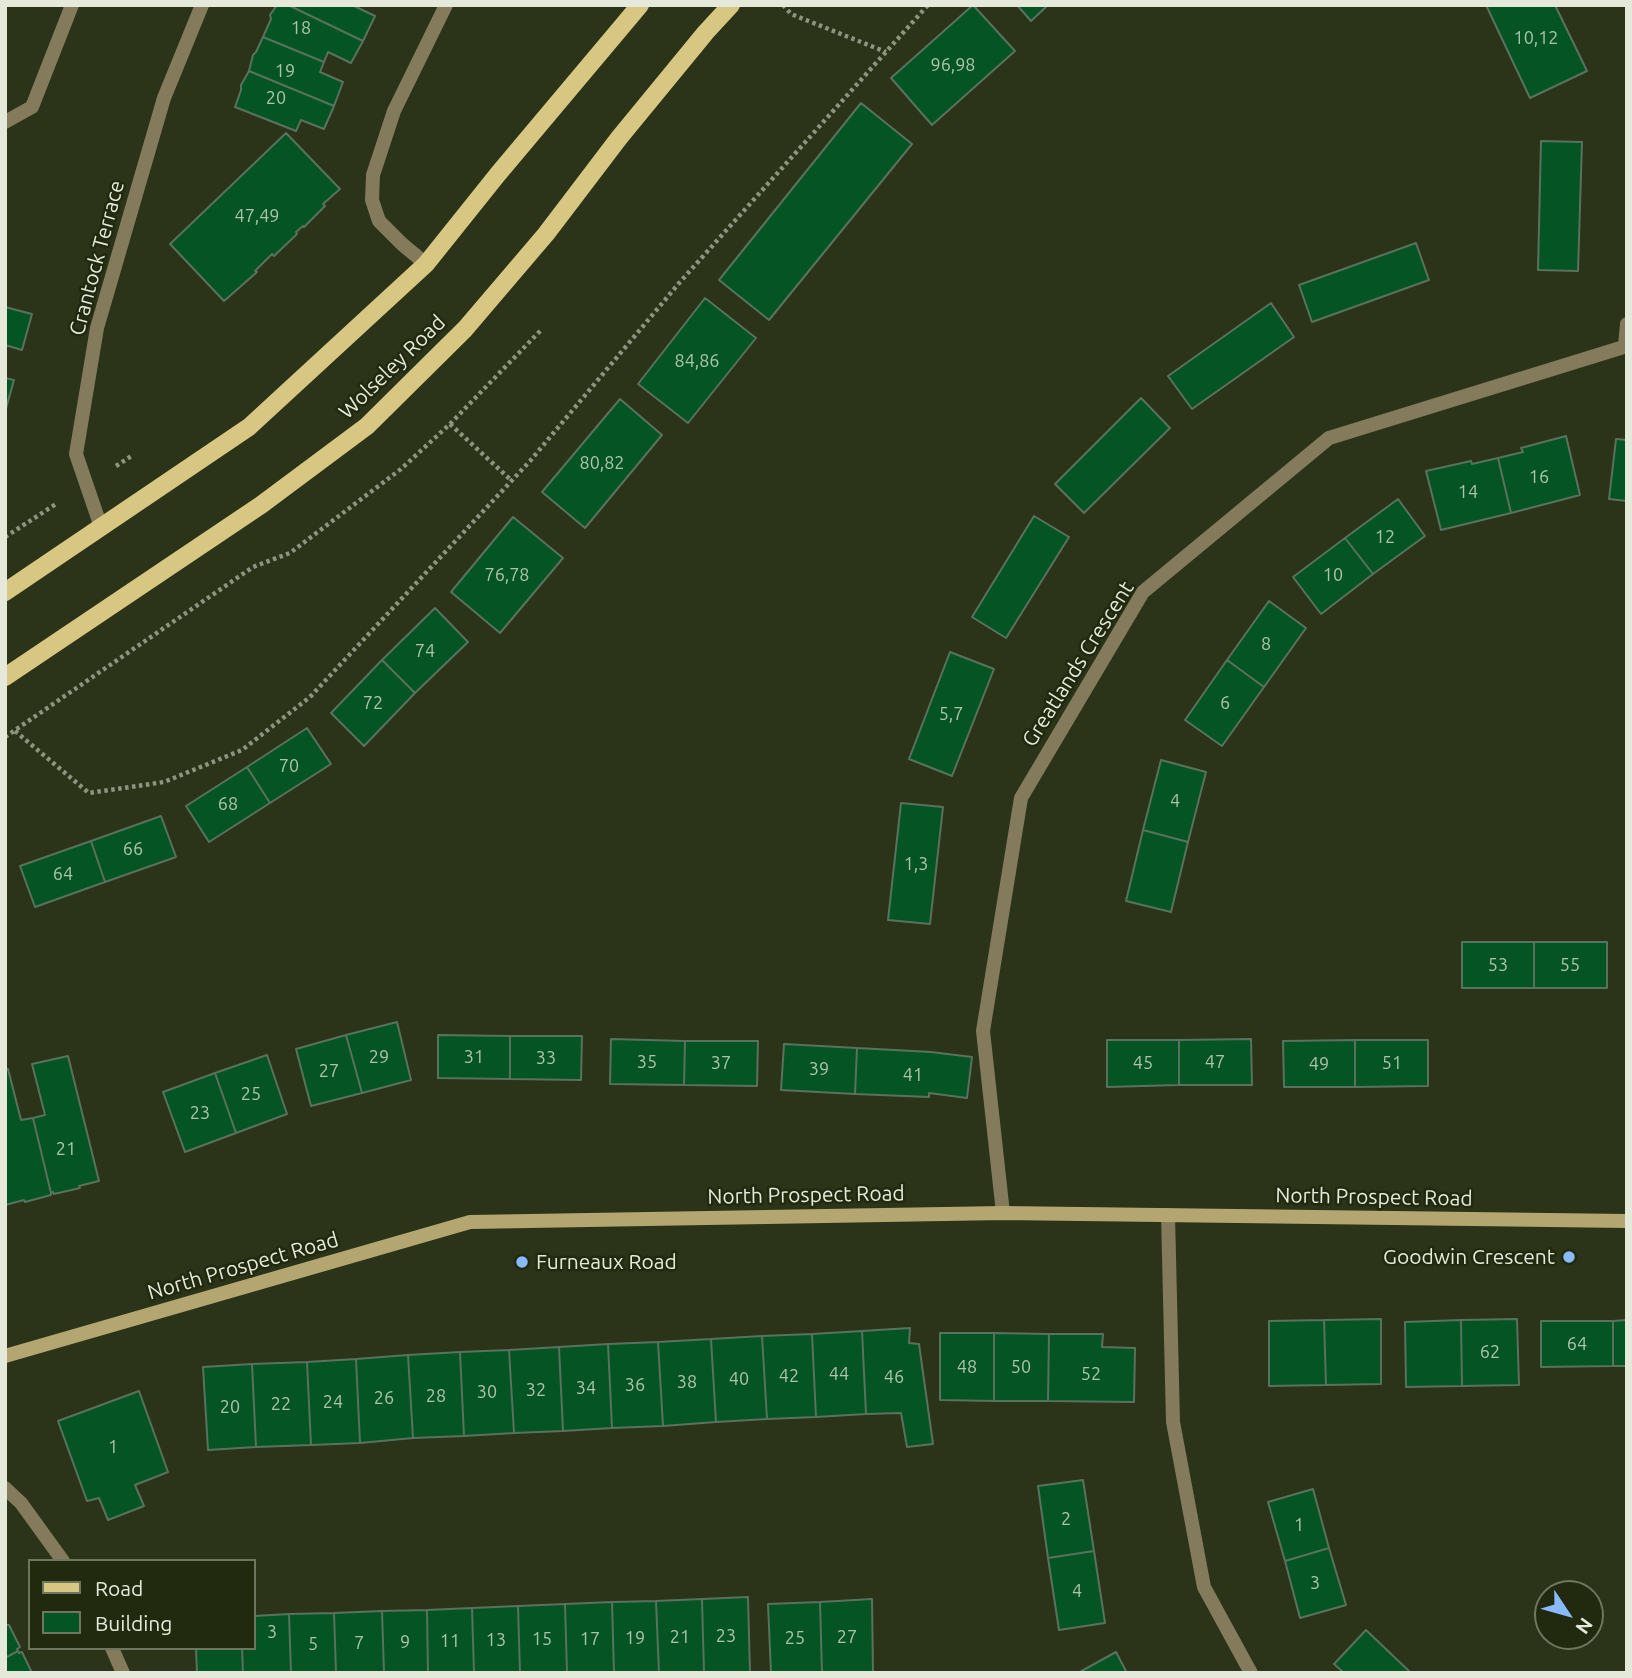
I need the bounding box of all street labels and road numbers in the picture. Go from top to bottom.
street label: Crantock Terrace [64,178,130,338]
street label: Wolseley Road [334,310,450,424]
street label: Greatlands Crescent [1017,577,1139,751]
street label: North Prospect Road [707,1181,905,1209]
street label: North Prospect Road [1275,1183,1473,1211]
street label: North Prospect Road [145,1227,341,1305]

